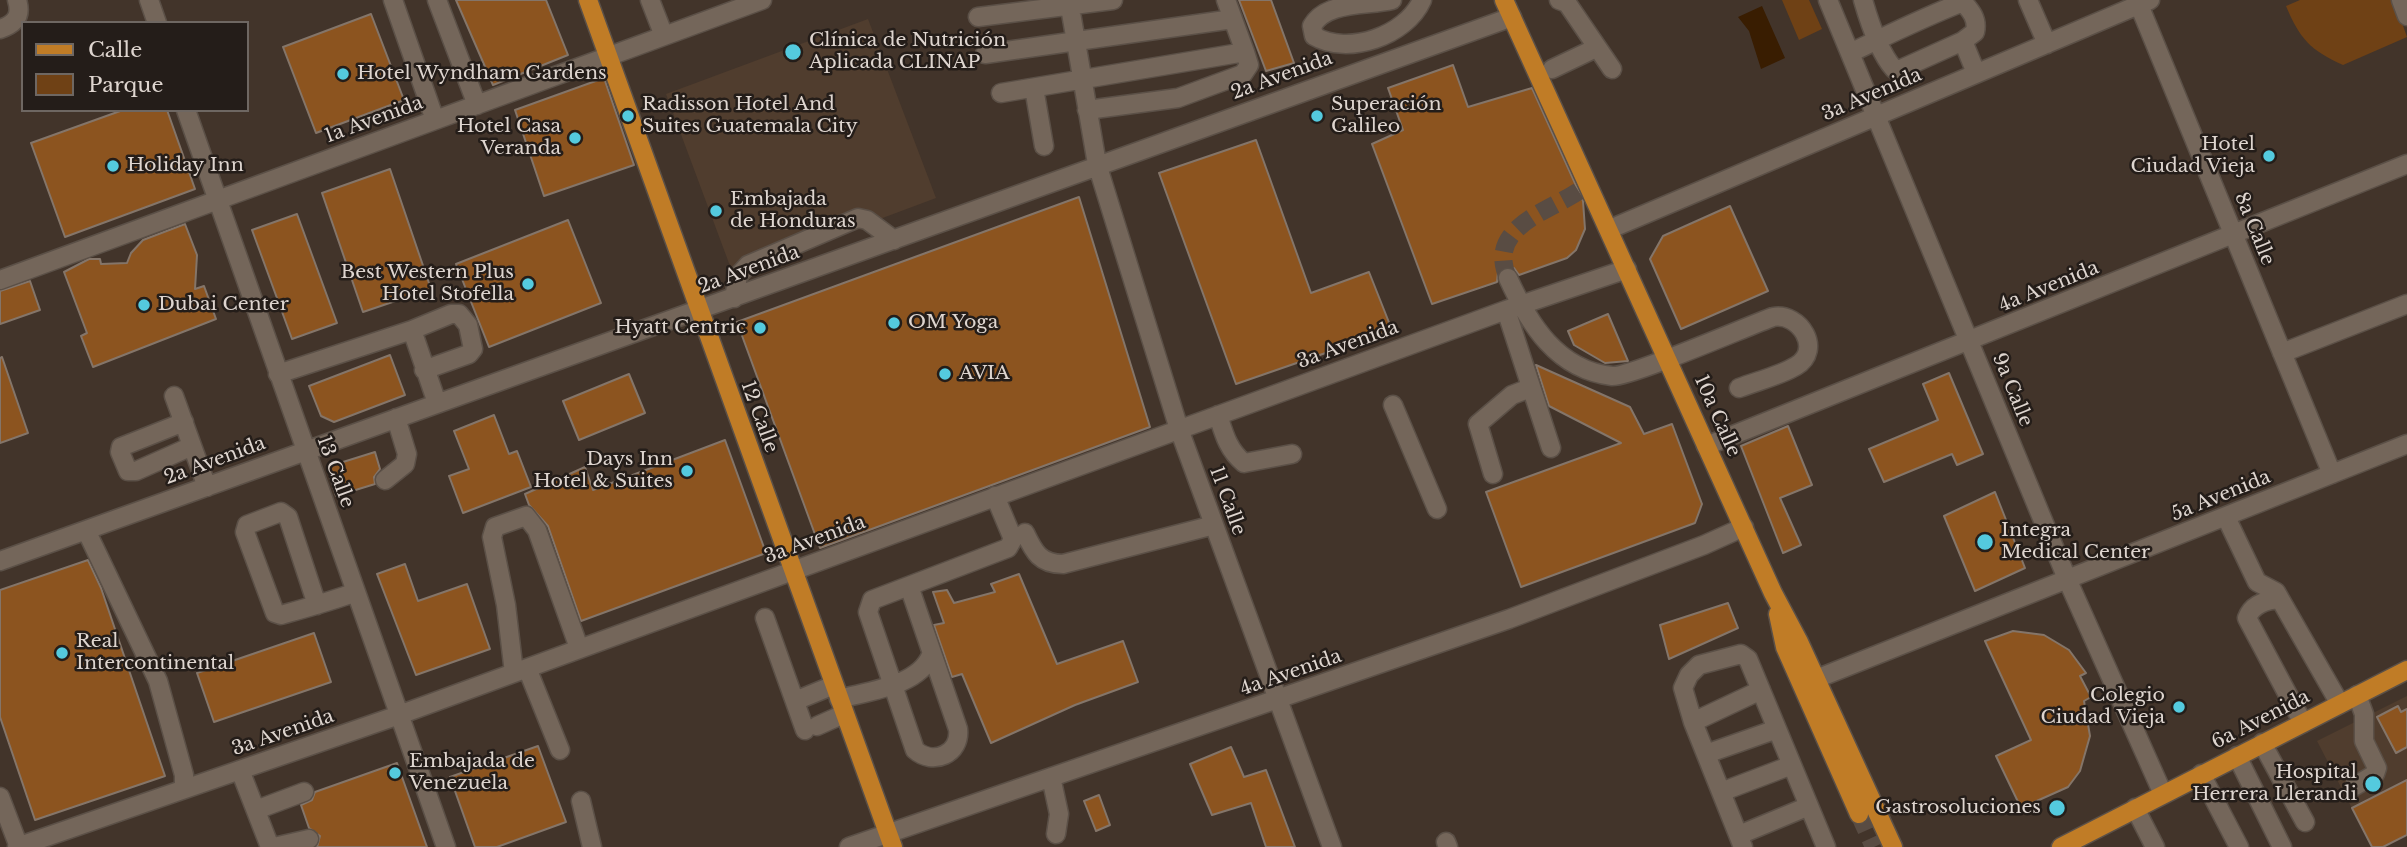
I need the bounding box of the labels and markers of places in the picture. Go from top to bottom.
place label: Clínica de Nutrición Aplicada CLINAP [809,30,1006,74]
marker: Clínica de Nutrición Aplicada CLINAP [783,42,803,62]
place label: Hotel Wyndham Gardens [357,63,607,85]
marker: Hotel Wyndham Gardens [335,66,351,82]
place label: Radisson Hotel And Suites Guatemala City [642,94,858,138]
place label: Superación Galileo [1331,94,1442,138]
marker: Radisson Hotel And Suites Guatemala City [620,108,636,124]
marker: Superación Galileo [1309,108,1325,124]
place label: Hotel Casa Veranda [457,116,561,160]
marker: Hotel Casa Veranda [567,130,583,146]
place label: Hotel Ciudad Vieja [2131,134,2255,178]
marker: Hotel Ciudad Vieja [2261,148,2277,164]
place label: Holiday Inn [127,155,244,177]
marker: Holiday Inn [105,158,121,174]
place label: Embajada de Honduras [730,189,856,233]
marker: Embajada de Honduras [708,203,724,219]
place label: Best Western Plus Hotel Stofella [341,262,514,306]
marker: Best Western Plus Hotel Stofella [520,276,536,292]
place label: Dubai Center [158,294,289,316]
marker: Dubai Center [136,297,152,313]
place label: OM Yoga [908,312,998,334]
marker: OM Yoga [886,315,902,331]
place label: Hyatt Centric [615,317,746,339]
marker: Hyatt Centric [752,320,768,336]
place label: AVIA [959,363,1010,385]
marker: AVIA [937,366,953,382]
place label: Days Inn Hotel & Suites [534,449,673,493]
marker: Days Inn Hotel & Suites [679,463,695,479]
place label: Integra Medical Center [2001,520,2150,564]
marker: Integra Medical Center [1975,532,1995,552]
place label: Real Intercontinental [76,631,234,675]
marker: Real Intercontinental [54,645,70,661]
place label: Colegio Ciudad Vieja [2041,685,2165,729]
marker: Colegio Ciudad Vieja [2171,699,2187,715]
place label: Embajada de Venezuela [409,751,535,795]
place label: Hospital Herrera Llerandi [2192,762,2357,806]
marker: Embajada de Venezuela [387,765,403,781]
marker: Hospital Herrera Llerandi [2363,774,2383,794]
place label: Gastrosoluciones [1875,797,2041,819]
marker: Gastrosoluciones [2047,798,2067,818]

